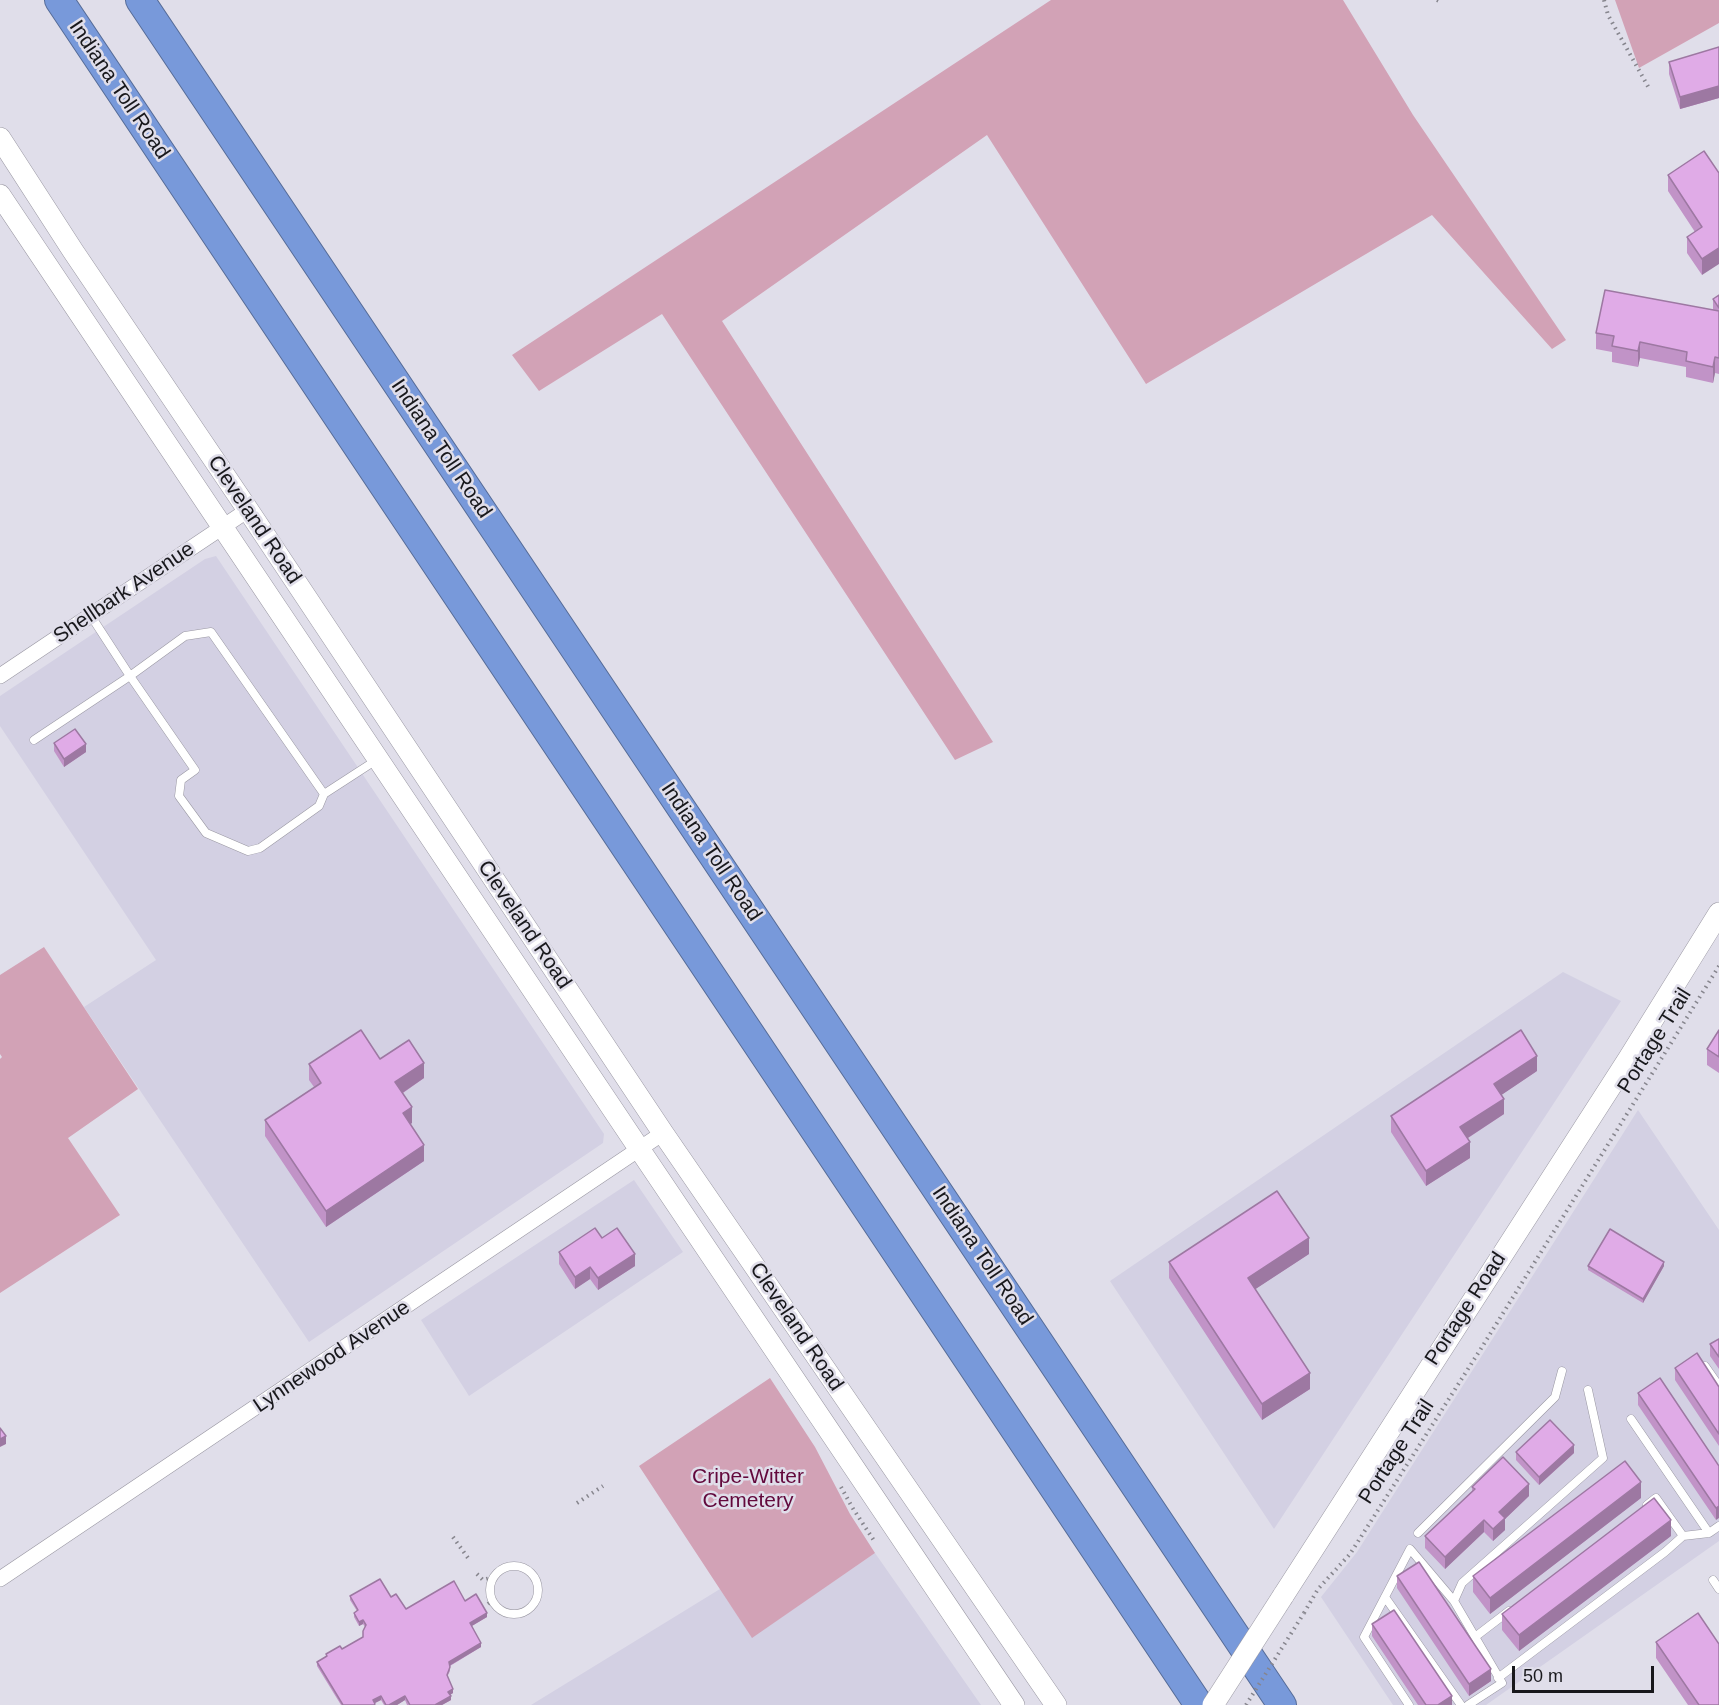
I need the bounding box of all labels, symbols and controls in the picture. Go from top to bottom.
street label: Indiana Toll Road [63,16,175,164]
street label: Indiana Toll Road [385,375,497,523]
street label: Cleveland Road [202,451,306,589]
street label: Shellbark Avenue [49,537,199,649]
street label: Indiana Toll Road [655,778,767,926]
street label: Cleveland Road [472,856,576,994]
street label: Portage Trail [1613,984,1697,1098]
street label: Indiana Toll Road [926,1182,1038,1330]
street label: Portage Road [1420,1248,1512,1370]
street label: Cleveland Road [744,1258,848,1396]
street label: Lynnewood Avenue [249,1295,415,1419]
street label: Portage Trail [1354,1395,1440,1509]
park label: Cripe-Witter Cemetery [692,1464,804,1514]
scale bar [1515,1654,1658,1692]
text: 50 m [1523,1666,1563,1686]

